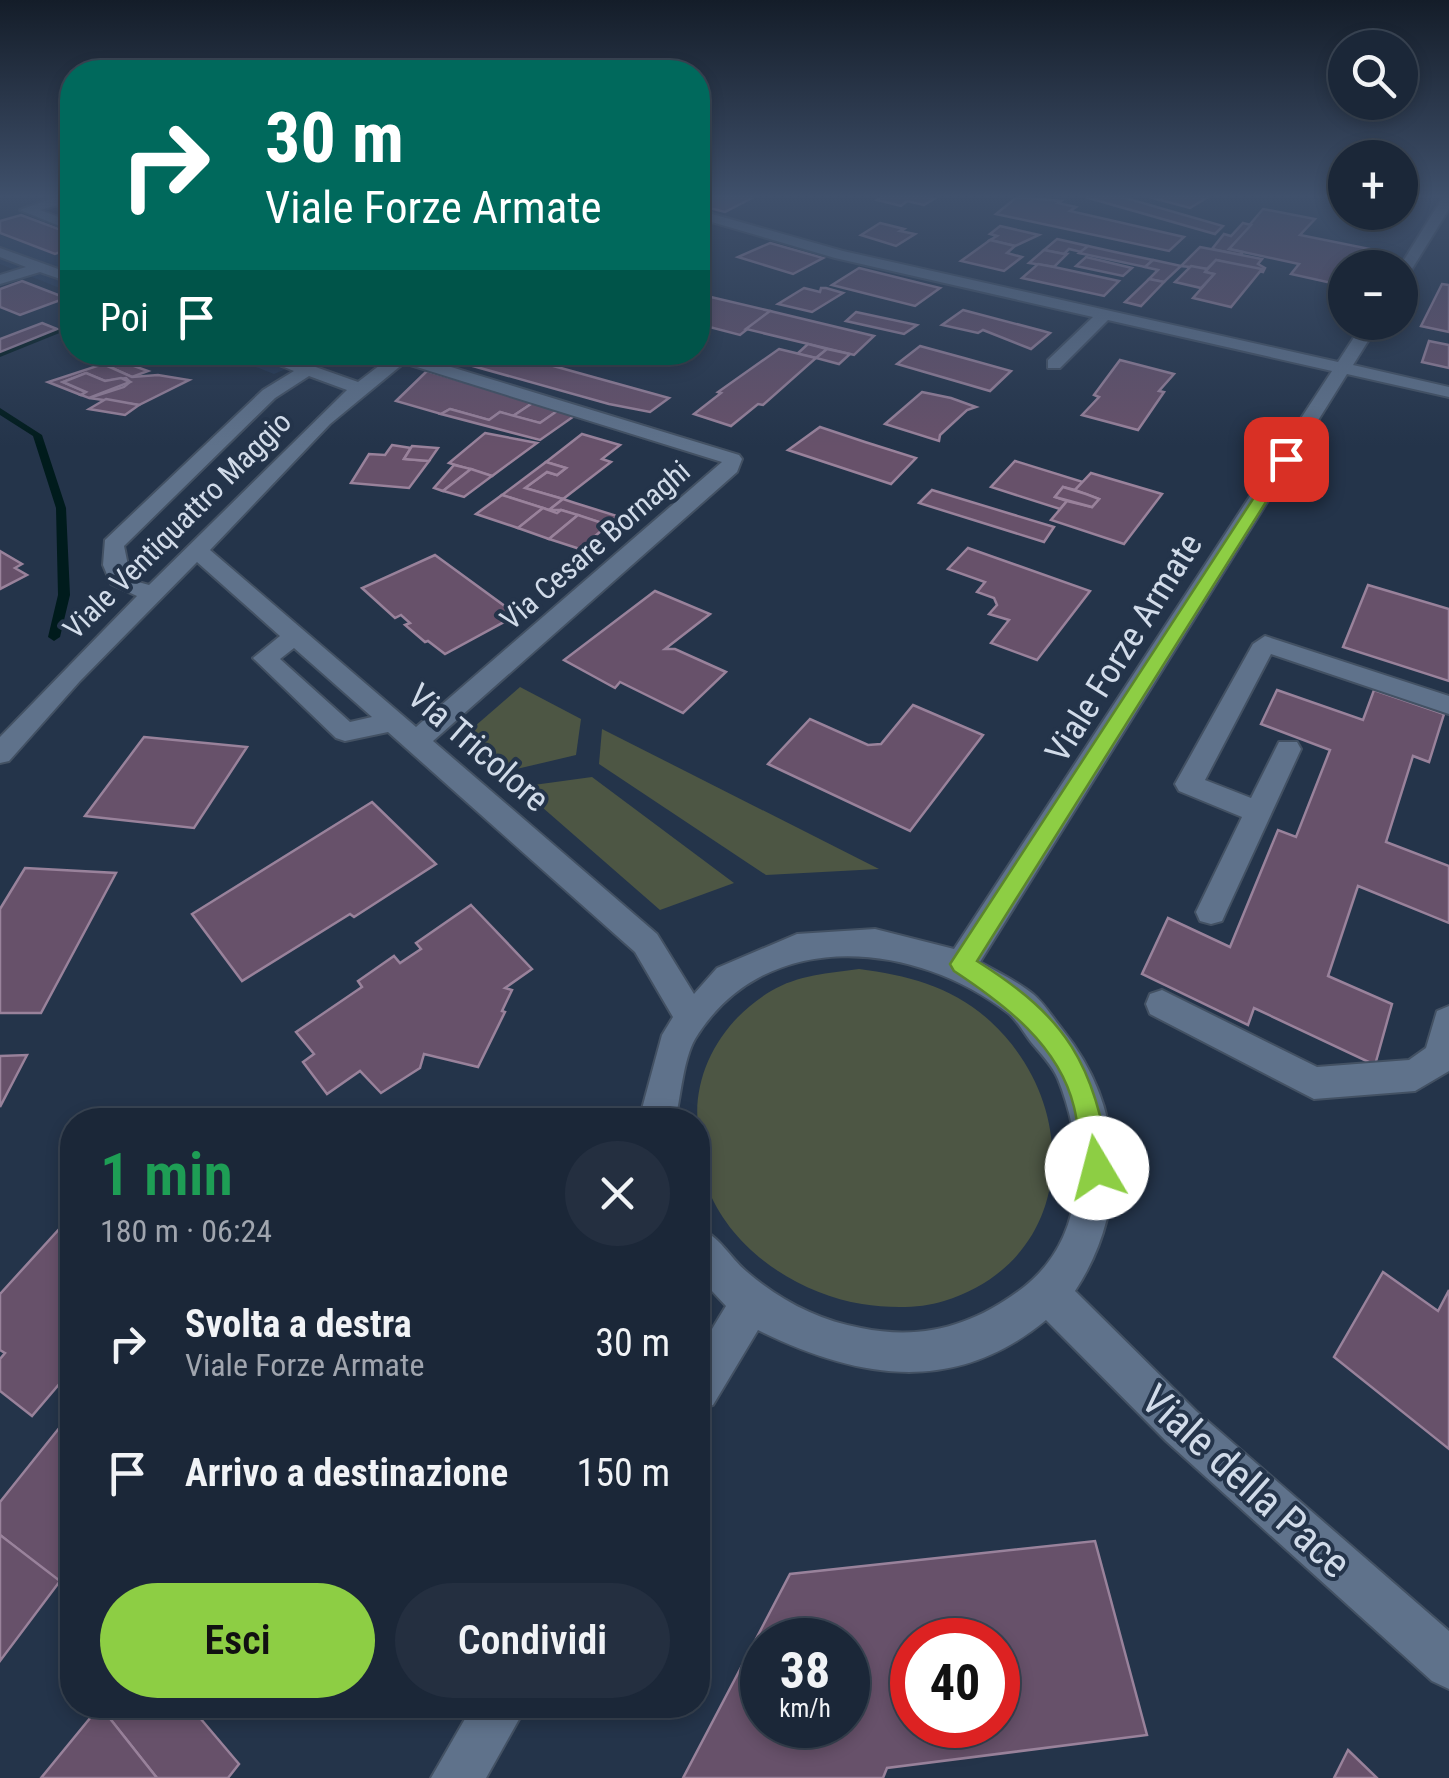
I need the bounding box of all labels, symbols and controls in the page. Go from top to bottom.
map controls [1328,30,1418,340]
button: search [1328,30,1418,120]
text: 30 m [265,97,404,179]
icon: right [100,100,230,230]
button: + [1328,140,1418,230]
text: Viale Forze Armate [265,181,602,234]
button: − [1328,250,1418,340]
icon: arrive [169,290,224,345]
text: Poi [100,296,149,340]
street label: Viale Ventiquattro Maggio [56,404,298,646]
pin [1244,417,1329,502]
icon: arrive [1259,432,1314,487]
street label: Via Cesare Bornaghi [493,453,697,637]
street label: Viale Forze Armate [1037,526,1211,770]
street label: Via Tricolore [399,676,557,820]
position arrow [1045,1116,1149,1220]
text: 1 min [100,1139,233,1210]
button: close [565,1141,670,1246]
text: 180 m · 06:24 [100,1212,272,1250]
text: Svolta a destra [185,1302,412,1346]
icon: right [100,1316,155,1371]
text: 30 m [595,1321,670,1365]
text: Viale Forze Armate [185,1346,424,1384]
street label: Viale della Pace [1131,1374,1361,1588]
icon: arrive [100,1446,155,1501]
text: Arrivo a destinazione [185,1451,508,1495]
text: 150 m [576,1451,670,1495]
button: Esci [100,1583,375,1698]
button: Condividi [395,1583,670,1698]
speed limit sign: 40 [890,1618,1020,1748]
text: 38 [780,1642,830,1700]
text: km/h [779,1694,831,1723]

